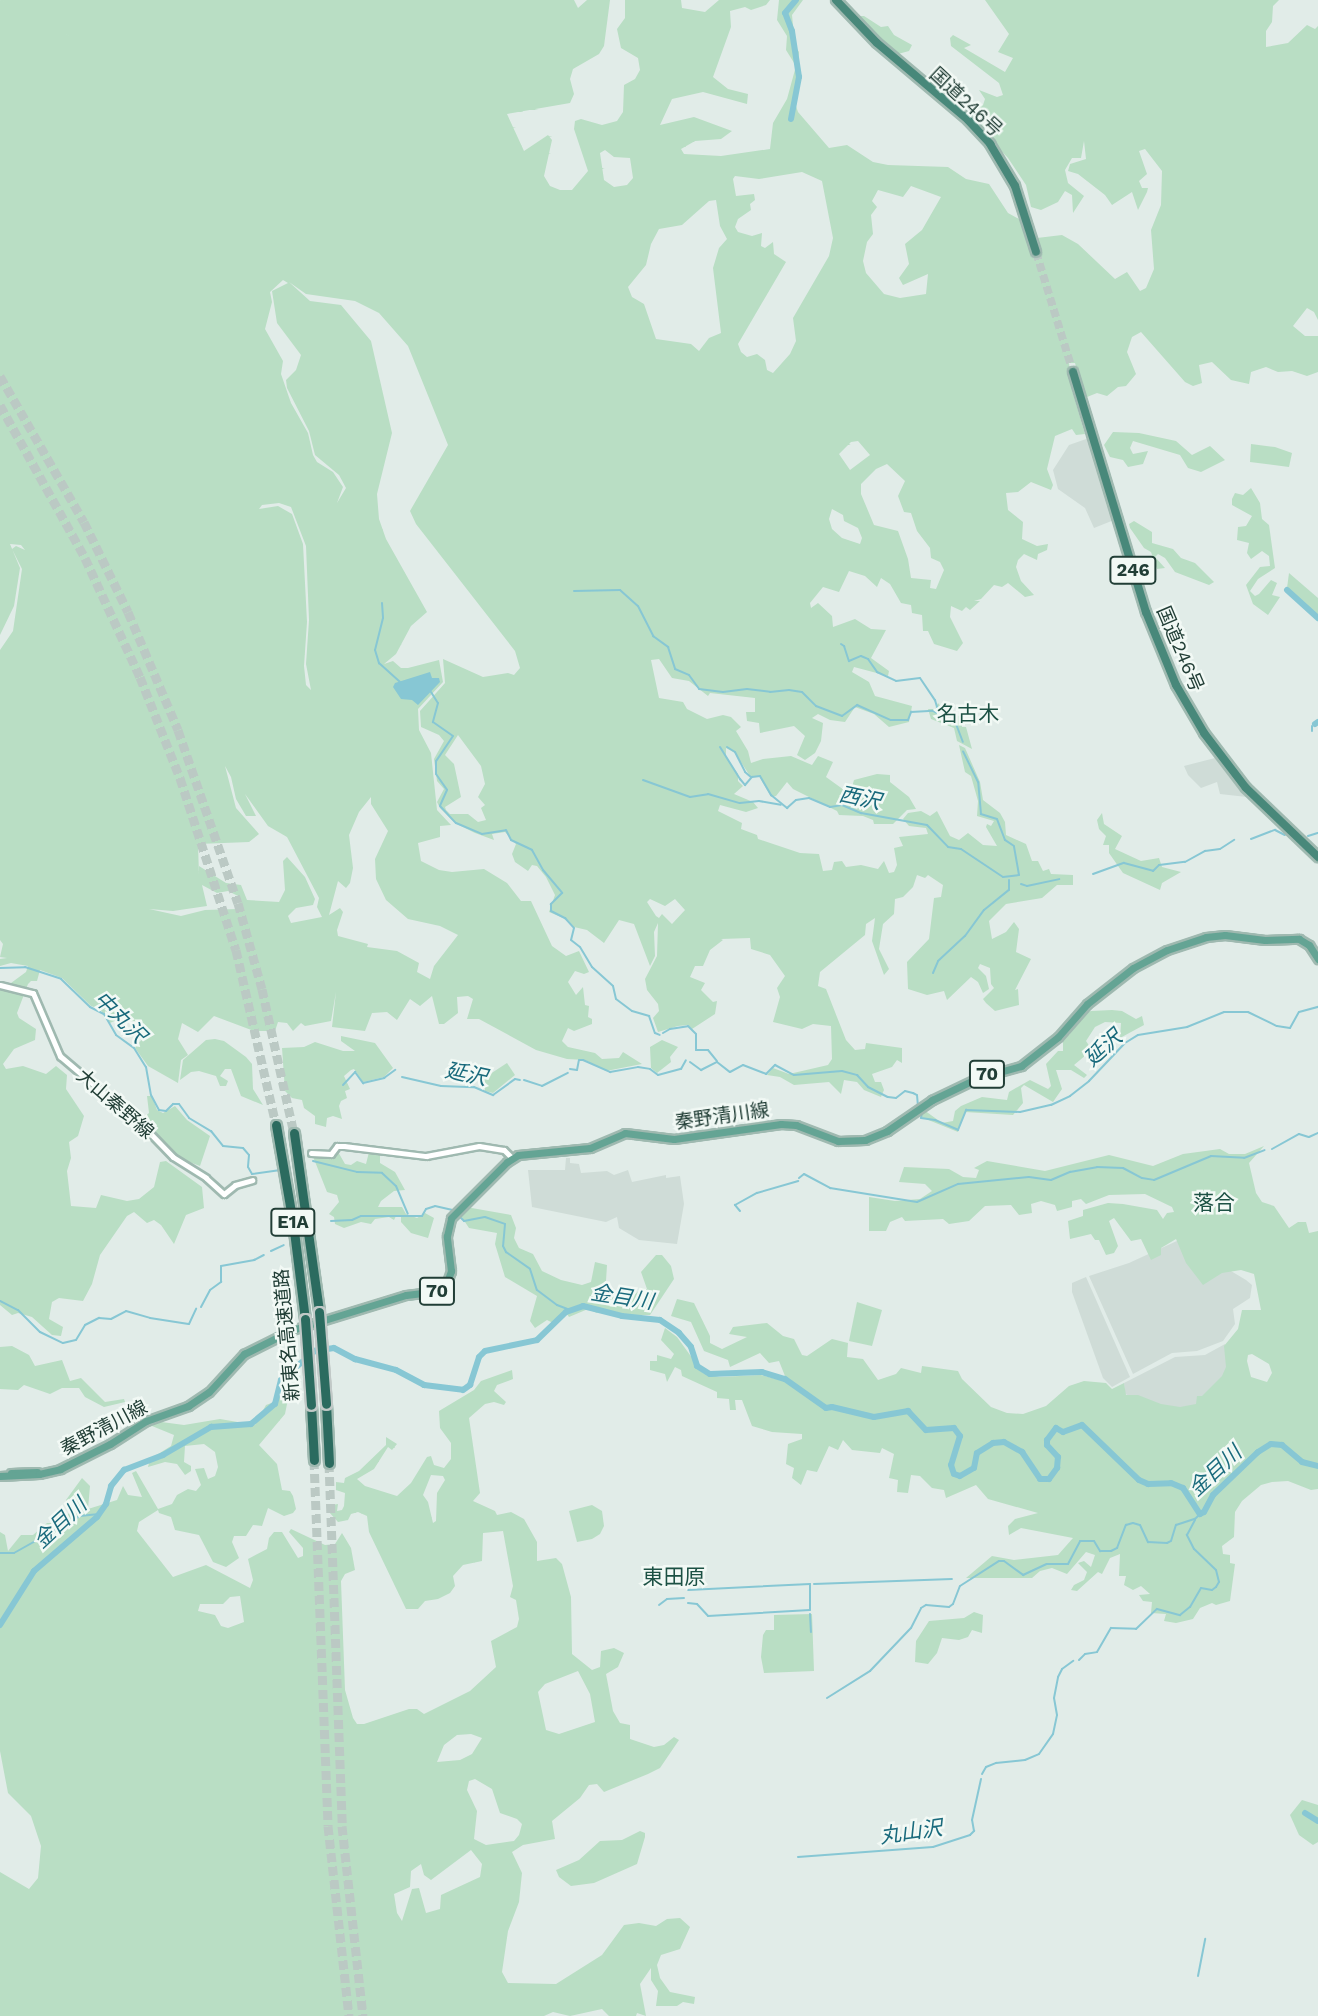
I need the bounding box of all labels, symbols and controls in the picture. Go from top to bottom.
street label: 国道246号 [925,63,1007,141]
road number: 246 [1108,556,1158,584]
street label: 国道246号 [1152,603,1208,695]
district label: 名古木 [937,701,999,727]
water label: 西沢 [837,781,883,815]
water label: 中丸沢 [89,986,151,1048]
water label: 延沢 [1079,1025,1127,1071]
water label: 延沢 [443,1057,489,1091]
road number: 70 [968,1059,1006,1088]
street label: 大山秦野線 [72,1064,158,1144]
street label: 秦野清川線 [673,1098,771,1134]
district label: 落合 [1193,1190,1235,1216]
road number: E1A [270,1208,316,1237]
street label: 新東名高速道路 [270,1268,304,1402]
road number: 70 [418,1276,456,1306]
water label: 金目川 [589,1280,655,1314]
street label: 秦野清川線 [57,1396,151,1460]
water label: 金目川 [1183,1440,1247,1502]
water label: 金目川 [28,1492,92,1554]
district label: 東田原 [643,1564,705,1590]
water label: 丸山沢 [878,1815,944,1849]

